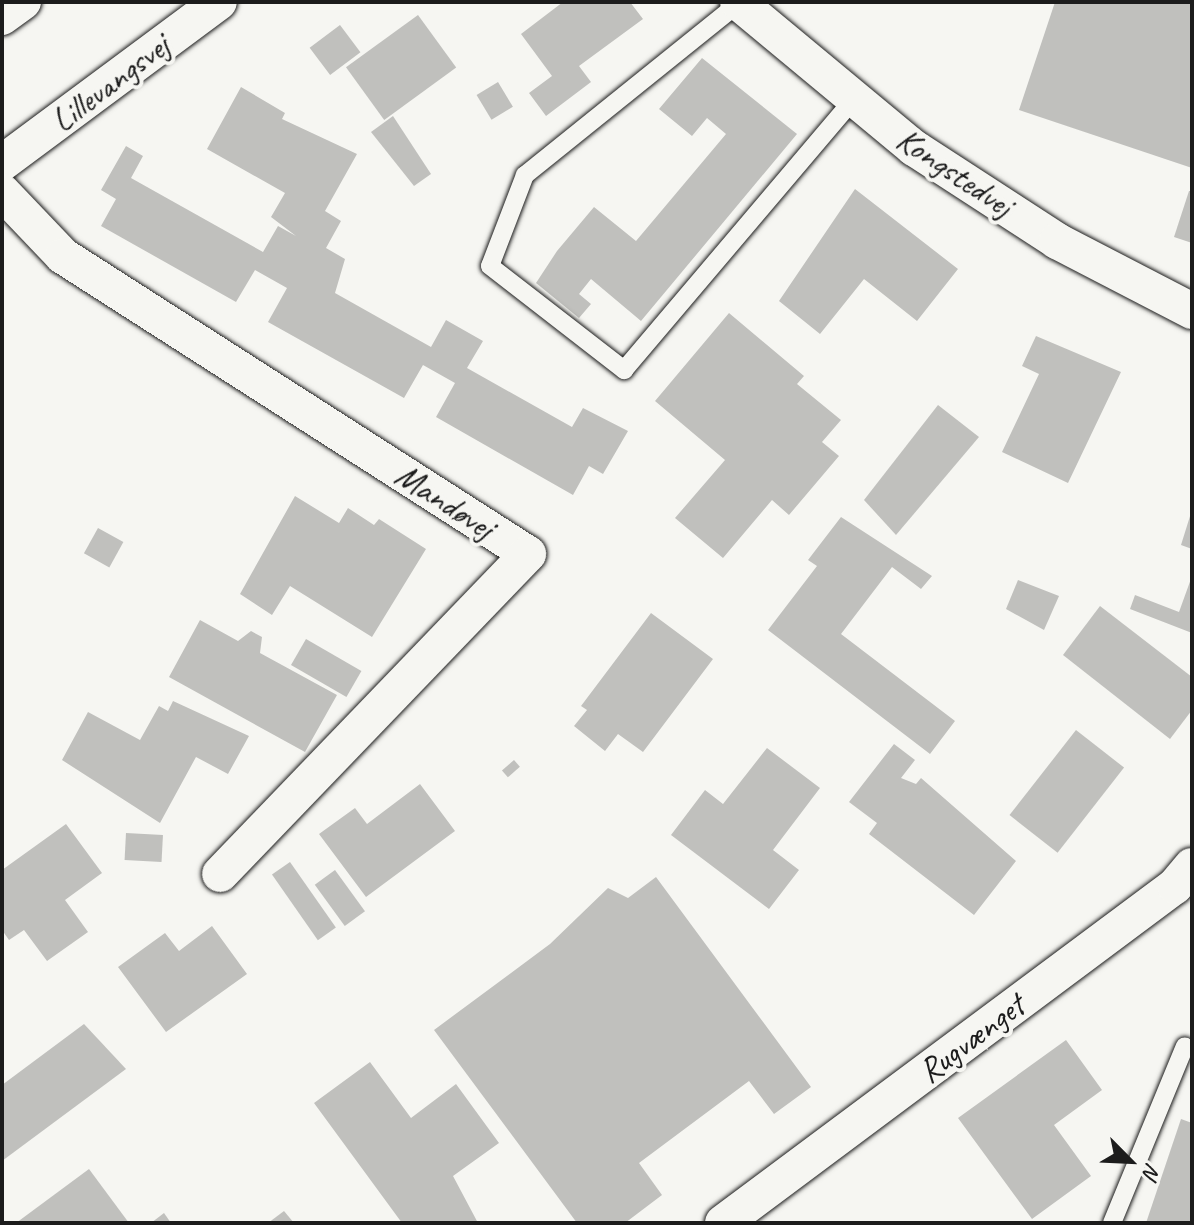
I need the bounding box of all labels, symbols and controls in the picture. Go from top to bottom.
street label: Lillevangsvej [43,25,177,141]
street label: Kongstedvej [889,118,1021,226]
street label: Mandøvej [388,454,502,548]
street label: Rugvænget [910,985,1032,1091]
north arrow [1090,1121,1170,1201]
text: N [1136,1159,1167,1183]

